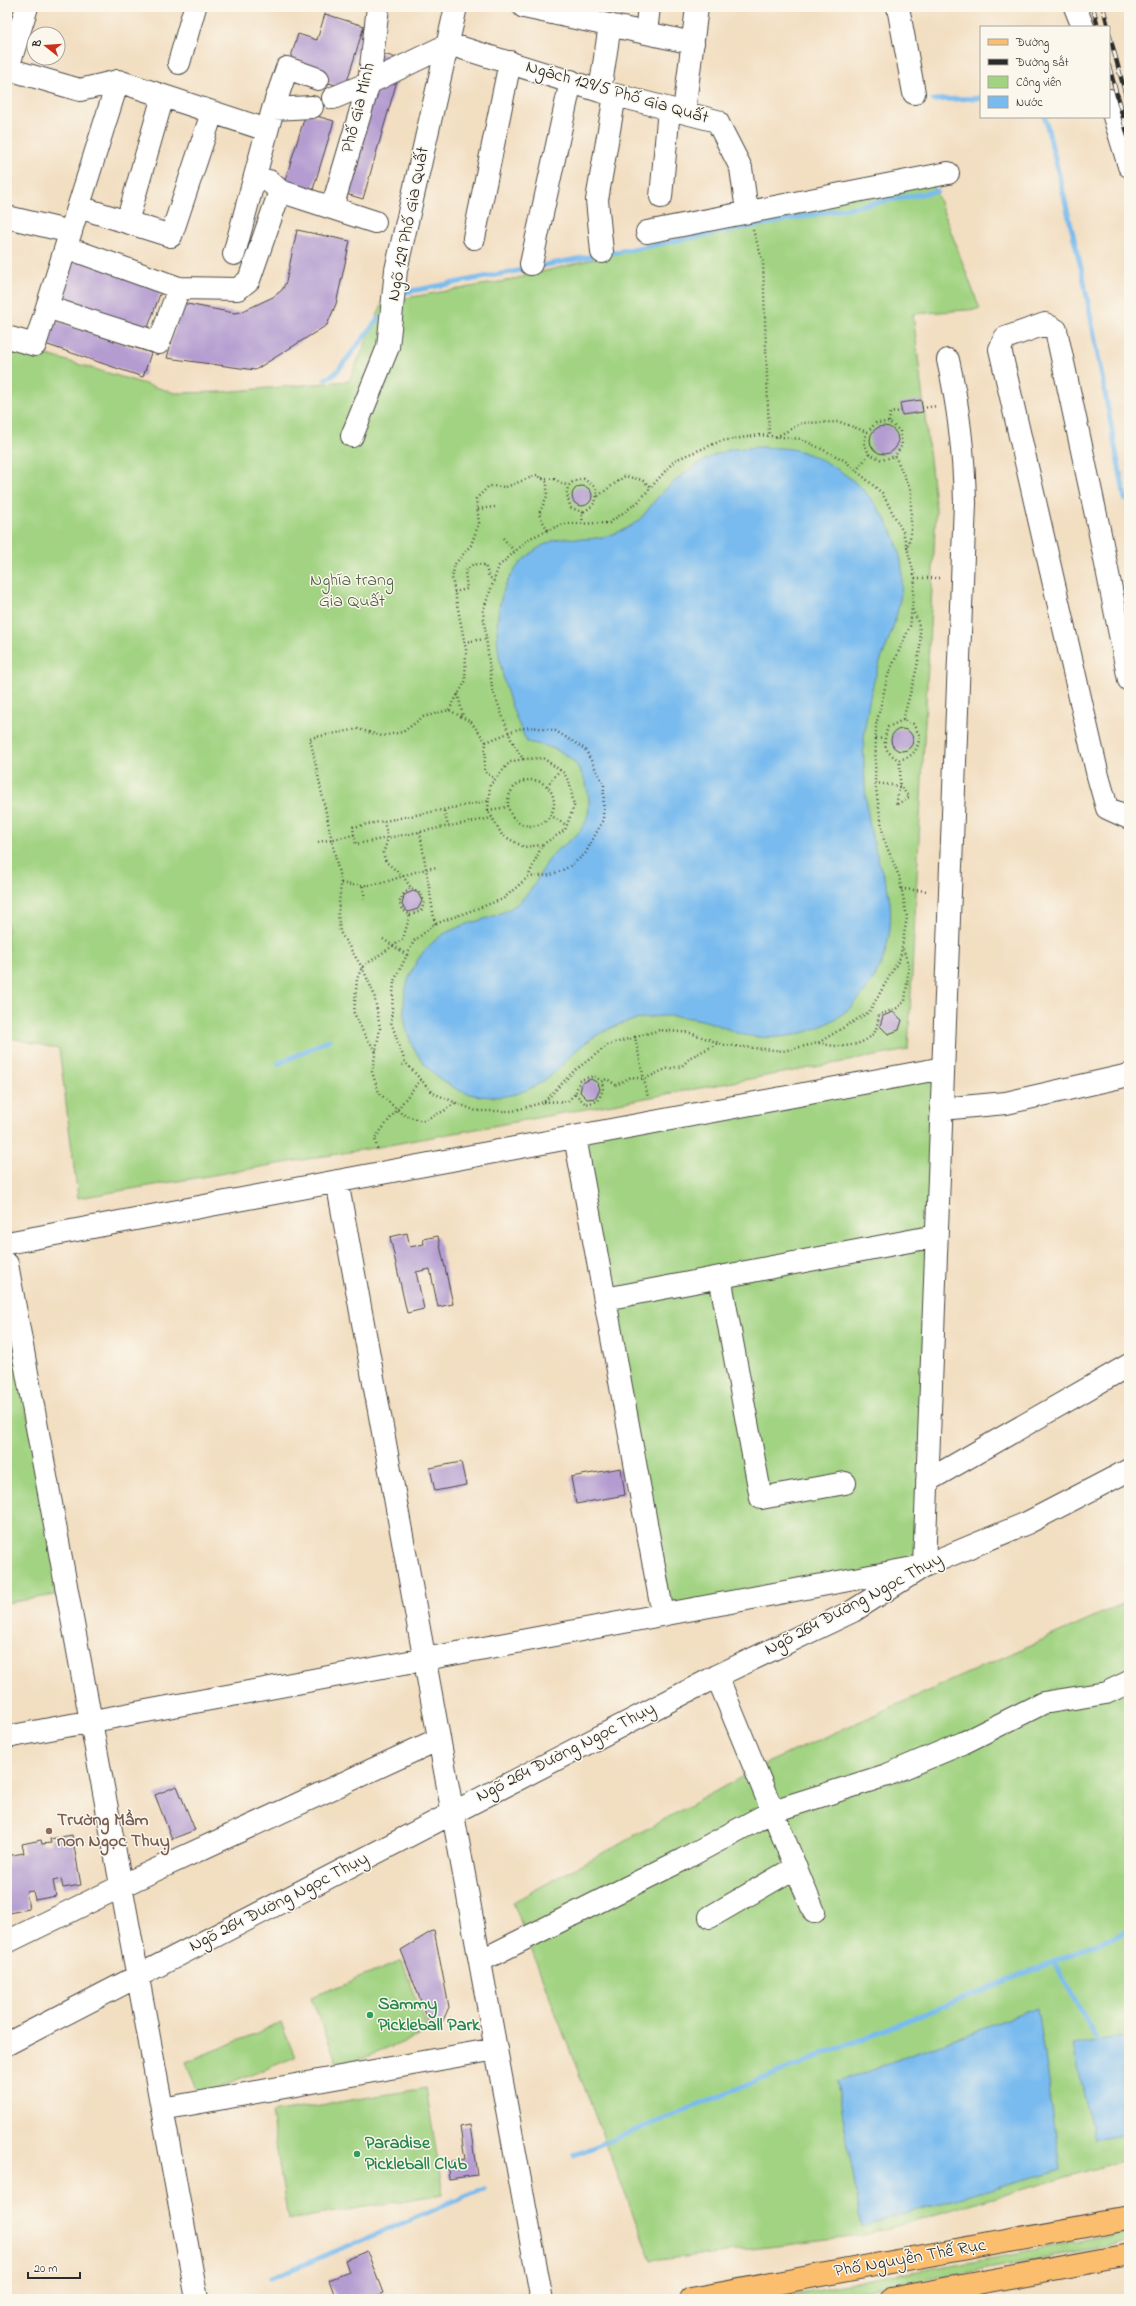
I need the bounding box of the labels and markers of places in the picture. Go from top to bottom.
place label: Trường Mầm non Ngọc Thuỵ [57,1808,170,1856]
marker: Trường Mầm non Ngọc Thuỵ [44,1826,54,1836]
place label: Sammy Pickleball Park [378,1992,481,2039]
marker: Sammy Pickleball Park [365,2010,375,2020]
place label: Paradise Pickleball Club [365,2131,467,2178]
marker: Paradise Pickleball Club [352,2149,362,2159]

